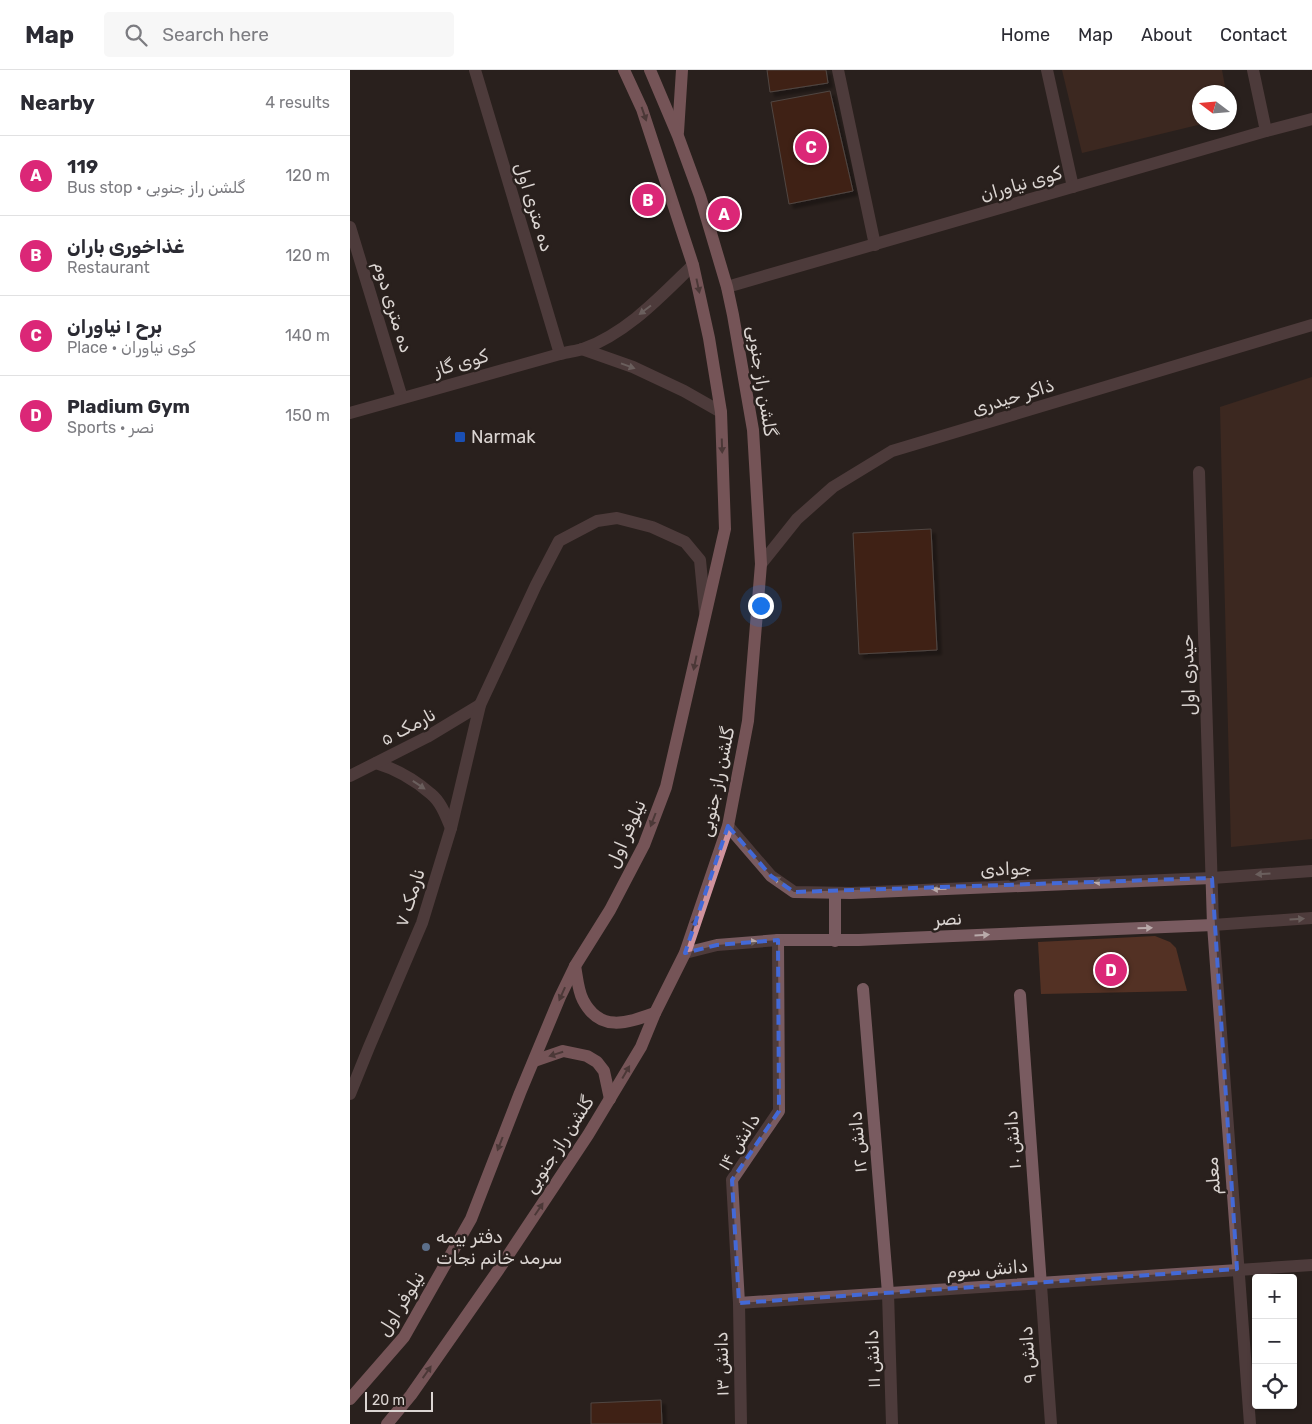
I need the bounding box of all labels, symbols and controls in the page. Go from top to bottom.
search box [104,12,454,57]
text: Map [25,21,74,49]
icon: search [122,21,150,49]
text: Search here [162,23,269,46]
text: Home [1001,24,1050,46]
text: Map [1078,24,1113,46]
text: About [1141,24,1192,46]
text: Contact [1220,24,1287,46]
north arrow [1192,85,1237,130]
text: Nearby [20,90,95,115]
text: 4 results [265,93,330,112]
one-way arrow [641,107,648,122]
pin: C [795,128,827,166]
text: 119 [67,155,98,178]
street label: ده متری اول [510,160,558,254]
street label: کوی نیاوران [978,162,1064,206]
text: A [30,166,42,185]
text: 120 m [285,166,330,185]
text: Bus stop · گلشن راز جنوبی [67,178,245,197]
pin: B [632,181,664,219]
pin: A [708,195,740,233]
text: غذاخوری باران [67,235,184,258]
text: B [30,246,42,265]
text: 120 m [285,246,330,265]
text: Restaurant [67,258,150,277]
street label: ده متری دوم [369,259,417,355]
one-way arrow [694,278,702,294]
one-way arrow [638,305,652,315]
text: برح ۱ نیاوران [67,315,162,338]
street label: گلشن راز جنوبی [742,324,782,438]
text: C [30,326,42,345]
text: 140 m [285,326,330,345]
text: Place · کوی نیاوران [67,338,196,357]
street label: کوی گاز [430,345,491,381]
one-way arrow [621,362,635,370]
street label: ذاکر حیدری [969,374,1057,420]
text: Pladium Gym [67,395,190,418]
text: D [30,406,42,425]
text: 150 m [285,406,330,425]
text: Sports · نصر [67,418,154,437]
place label: Narmak [471,426,536,448]
marker: Narmak [453,430,467,444]
one-way arrow [719,439,727,455]
your location [748,593,774,619]
street label: حیدری اول [1176,634,1200,716]
one-way arrow [691,655,699,670]
street label: نارمک ۵ [377,703,439,751]
street label: گلشن راز جنوبی [695,725,739,839]
one-way arrow [412,781,426,790]
street label: نیلوفر اول [601,796,651,872]
one-way arrow [649,812,656,827]
street label: جوادی [980,857,1032,881]
street label: نارمک ۷ [390,866,430,930]
one-way arrow [1255,871,1271,879]
one-way arrow [773,877,786,887]
one-way arrow [1093,879,1109,887]
one-way arrow [930,886,946,894]
street label: نصر [932,907,963,931]
one-way arrow [1289,915,1305,923]
one-way arrow [691,917,699,932]
one-way arrow [1137,924,1153,932]
one-way arrow [974,931,990,939]
one-way arrow [742,938,758,946]
pin: D [1095,951,1127,989]
one-way arrow [558,987,566,1001]
one-way arrow [549,1050,564,1058]
one-way arrow [621,1065,630,1078]
street label: گلشن راز جنوبی [519,1092,599,1198]
street label: دانش ۱۴ [713,1109,765,1175]
street label: دانش ۱۲ [844,1110,872,1174]
street label: دانش ۱۰ [1000,1110,1026,1170]
one-way arrow [496,1137,503,1152]
street label: معلم [1201,1156,1226,1196]
one-way arrow [534,1202,543,1215]
place label: دفتر بیمه سرمد خانم نجات [436,1226,562,1270]
marker: دفتر بیمه سرمد خانم نجات [420,1241,432,1253]
street label: دانش سوم [945,1255,1029,1283]
street label: نیلوفر اول [373,1268,429,1340]
map controls [1252,1274,1297,1409]
button: + [1252,1274,1297,1319]
button: − [1252,1319,1297,1364]
street label: دانش ۹ [1015,1325,1041,1385]
street label: دانش ۱۱ [861,1329,885,1389]
street label: دانش ۱۳ [710,1332,734,1396]
button: locate [1252,1364,1297,1409]
one-way arrow [422,1365,432,1379]
scale bar [365,1389,432,1412]
text: 20 m [372,1392,405,1409]

